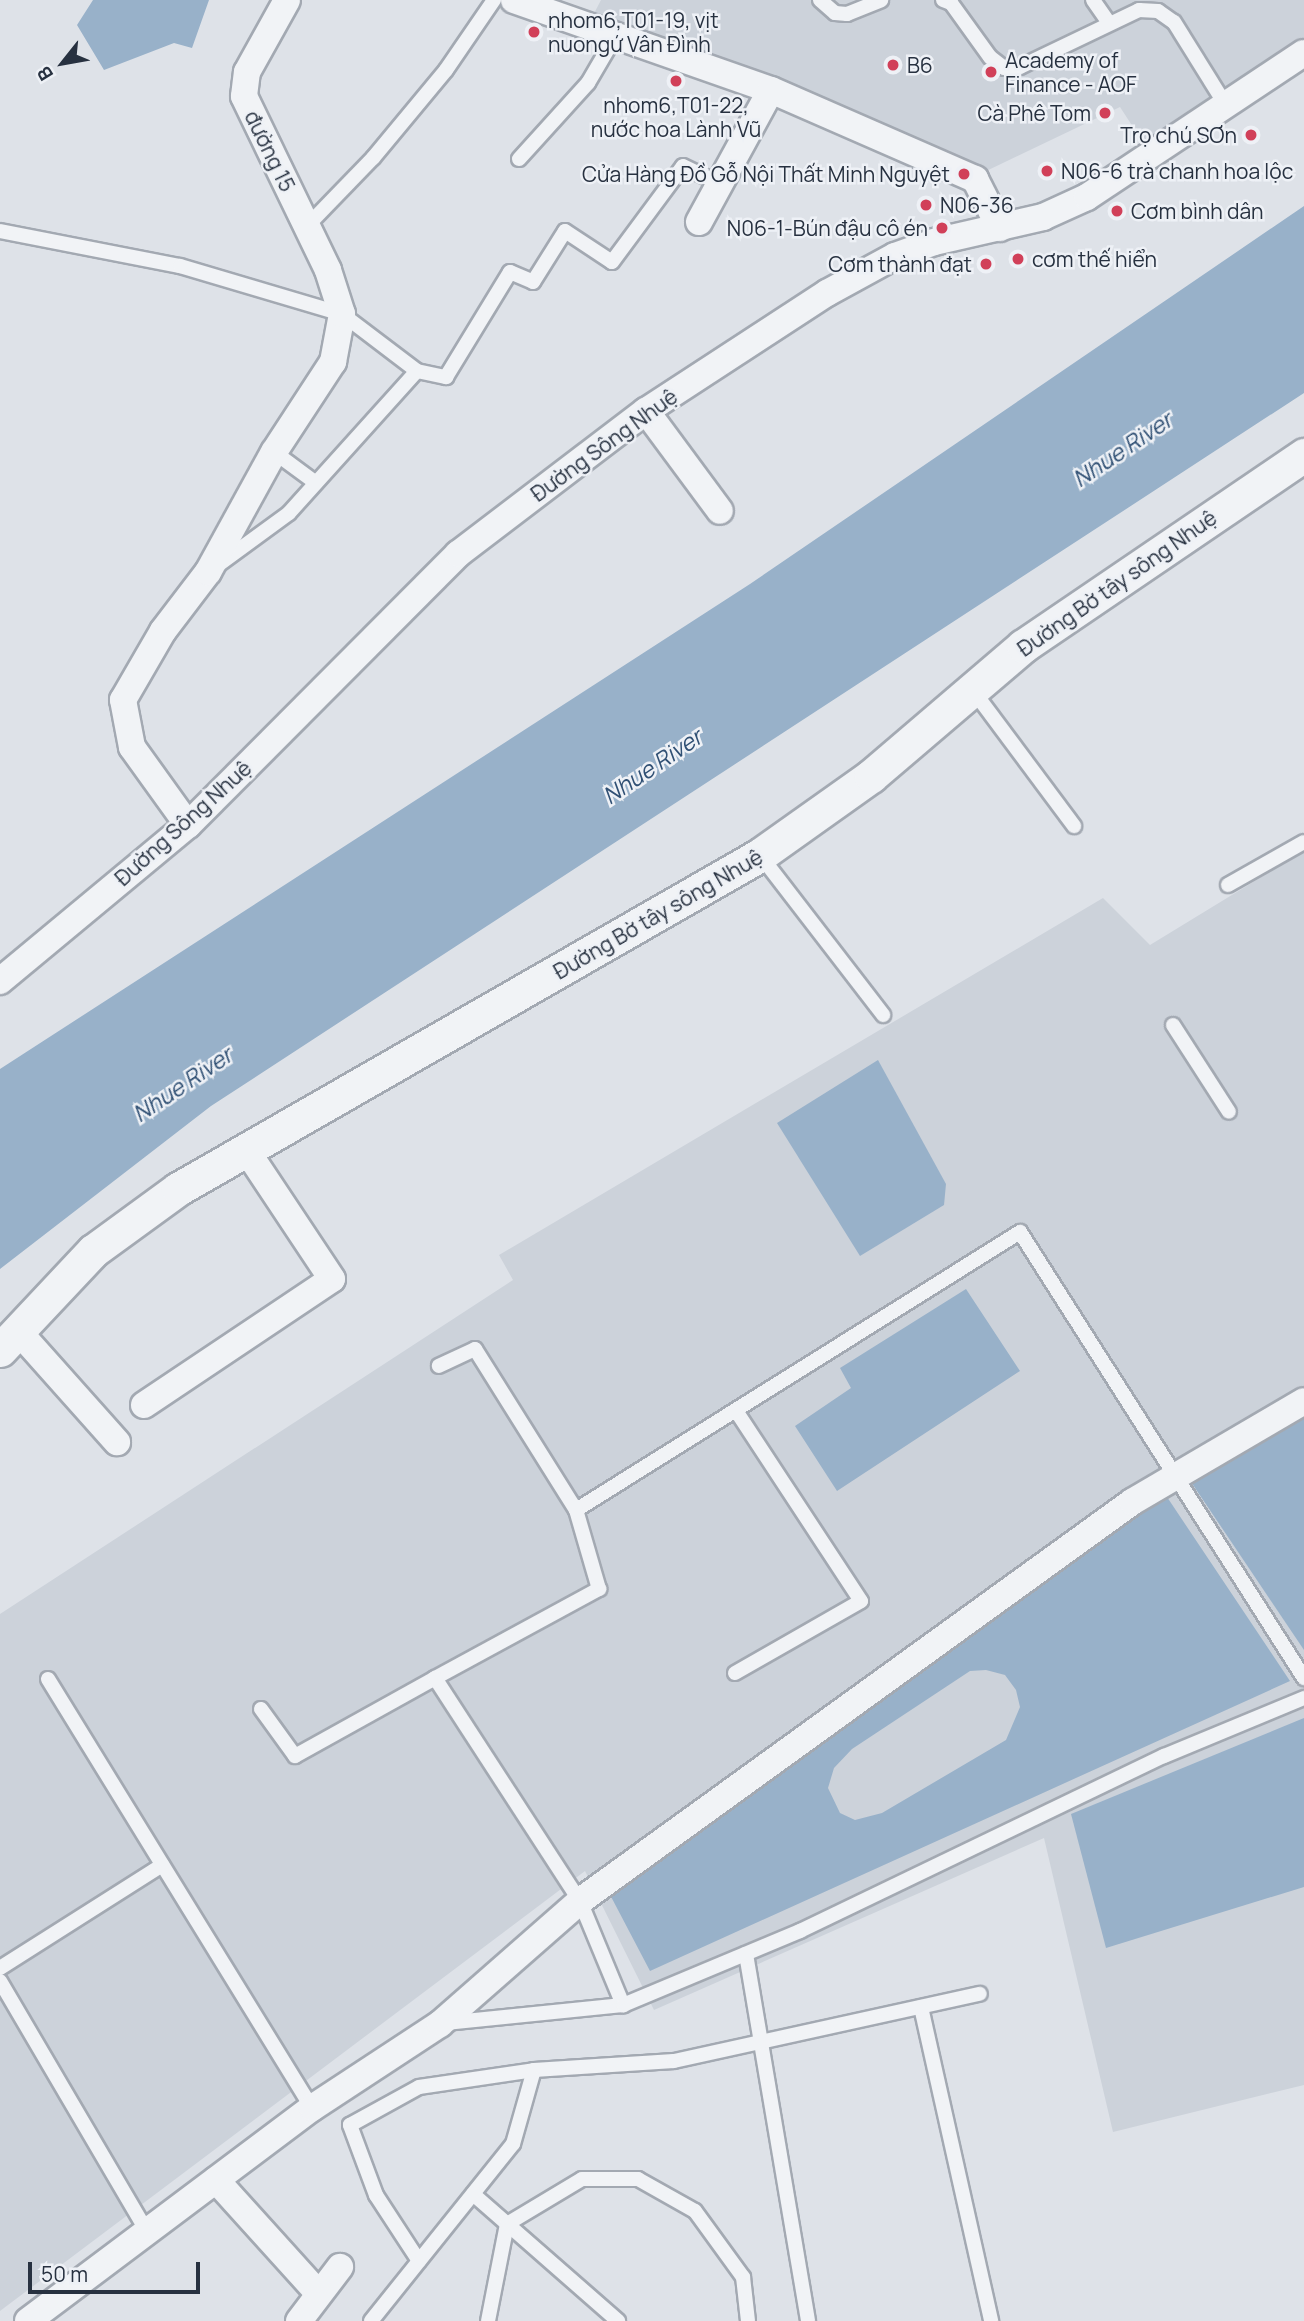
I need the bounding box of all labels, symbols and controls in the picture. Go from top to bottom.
place label: nhom6,T01-19, vịt nuongứ Vân Đình [548,7,719,57]
marker: nhom6,T01-19, vịt nuongứ Vân Đình [526,24,542,40]
north arrow [28,28,98,98]
place label: Academy of Finance - AOF [1005,47,1136,97]
place label: B6 [907,52,933,78]
marker: B6 [885,57,901,73]
text: B [31,62,59,86]
marker: Academy of Finance - AOF [983,64,999,80]
marker: nhom6,T01-22, nước hoa Lành Vũ [668,73,684,89]
place label: nhom6,T01-22, nước hoa Lành Vũ [591,92,761,142]
place label: Cà Phê Tom [977,100,1091,126]
marker: Cà Phê Tom [1097,105,1113,121]
street label: đường 15 [240,106,300,196]
place label: Trọ chú SƠn [1120,122,1237,148]
marker: Trọ chú SƠn [1243,127,1259,143]
place label: N06-6 trà chanh hoa lộc [1061,158,1293,184]
place label: Cửa Hàng Đồ Gỗ Nội Thất Minh Nguyệt [582,161,950,187]
marker: N06-6 trà chanh hoa lộc [1039,163,1055,179]
marker: Cửa Hàng Đồ Gỗ Nội Thất Minh Nguyệt [956,166,972,182]
place label: N06-36 [940,192,1014,218]
marker: N06-36 [918,197,934,213]
place label: Cơm bình dân [1131,198,1264,224]
marker: Cơm bình dân [1109,203,1125,219]
place label: N06-1-Bún đậu cô én [727,215,928,241]
marker: N06-1-Bún đậu cô én [934,220,950,236]
place label: cơm thế hiển [1032,246,1157,272]
place label: Cơm thành đạt [828,251,972,277]
marker: cơm thế hiển [1010,251,1026,267]
marker: Cơm thành đạt [978,256,994,272]
street label: Đường Sông Nhuệ [526,384,682,506]
water label: Nhue River [1067,406,1177,492]
street label: Đường Bờ tây sông Nhuệ [1013,505,1221,661]
water label: Nhue River [597,723,707,809]
street label: Đường Sông Nhuệ [110,755,256,891]
street label: Đường Bờ tây sông Nhuệ [549,844,767,984]
water label: Nhue River [127,1041,237,1127]
scale bar [32,2248,203,2292]
text: 50 m [41,2260,88,2288]

